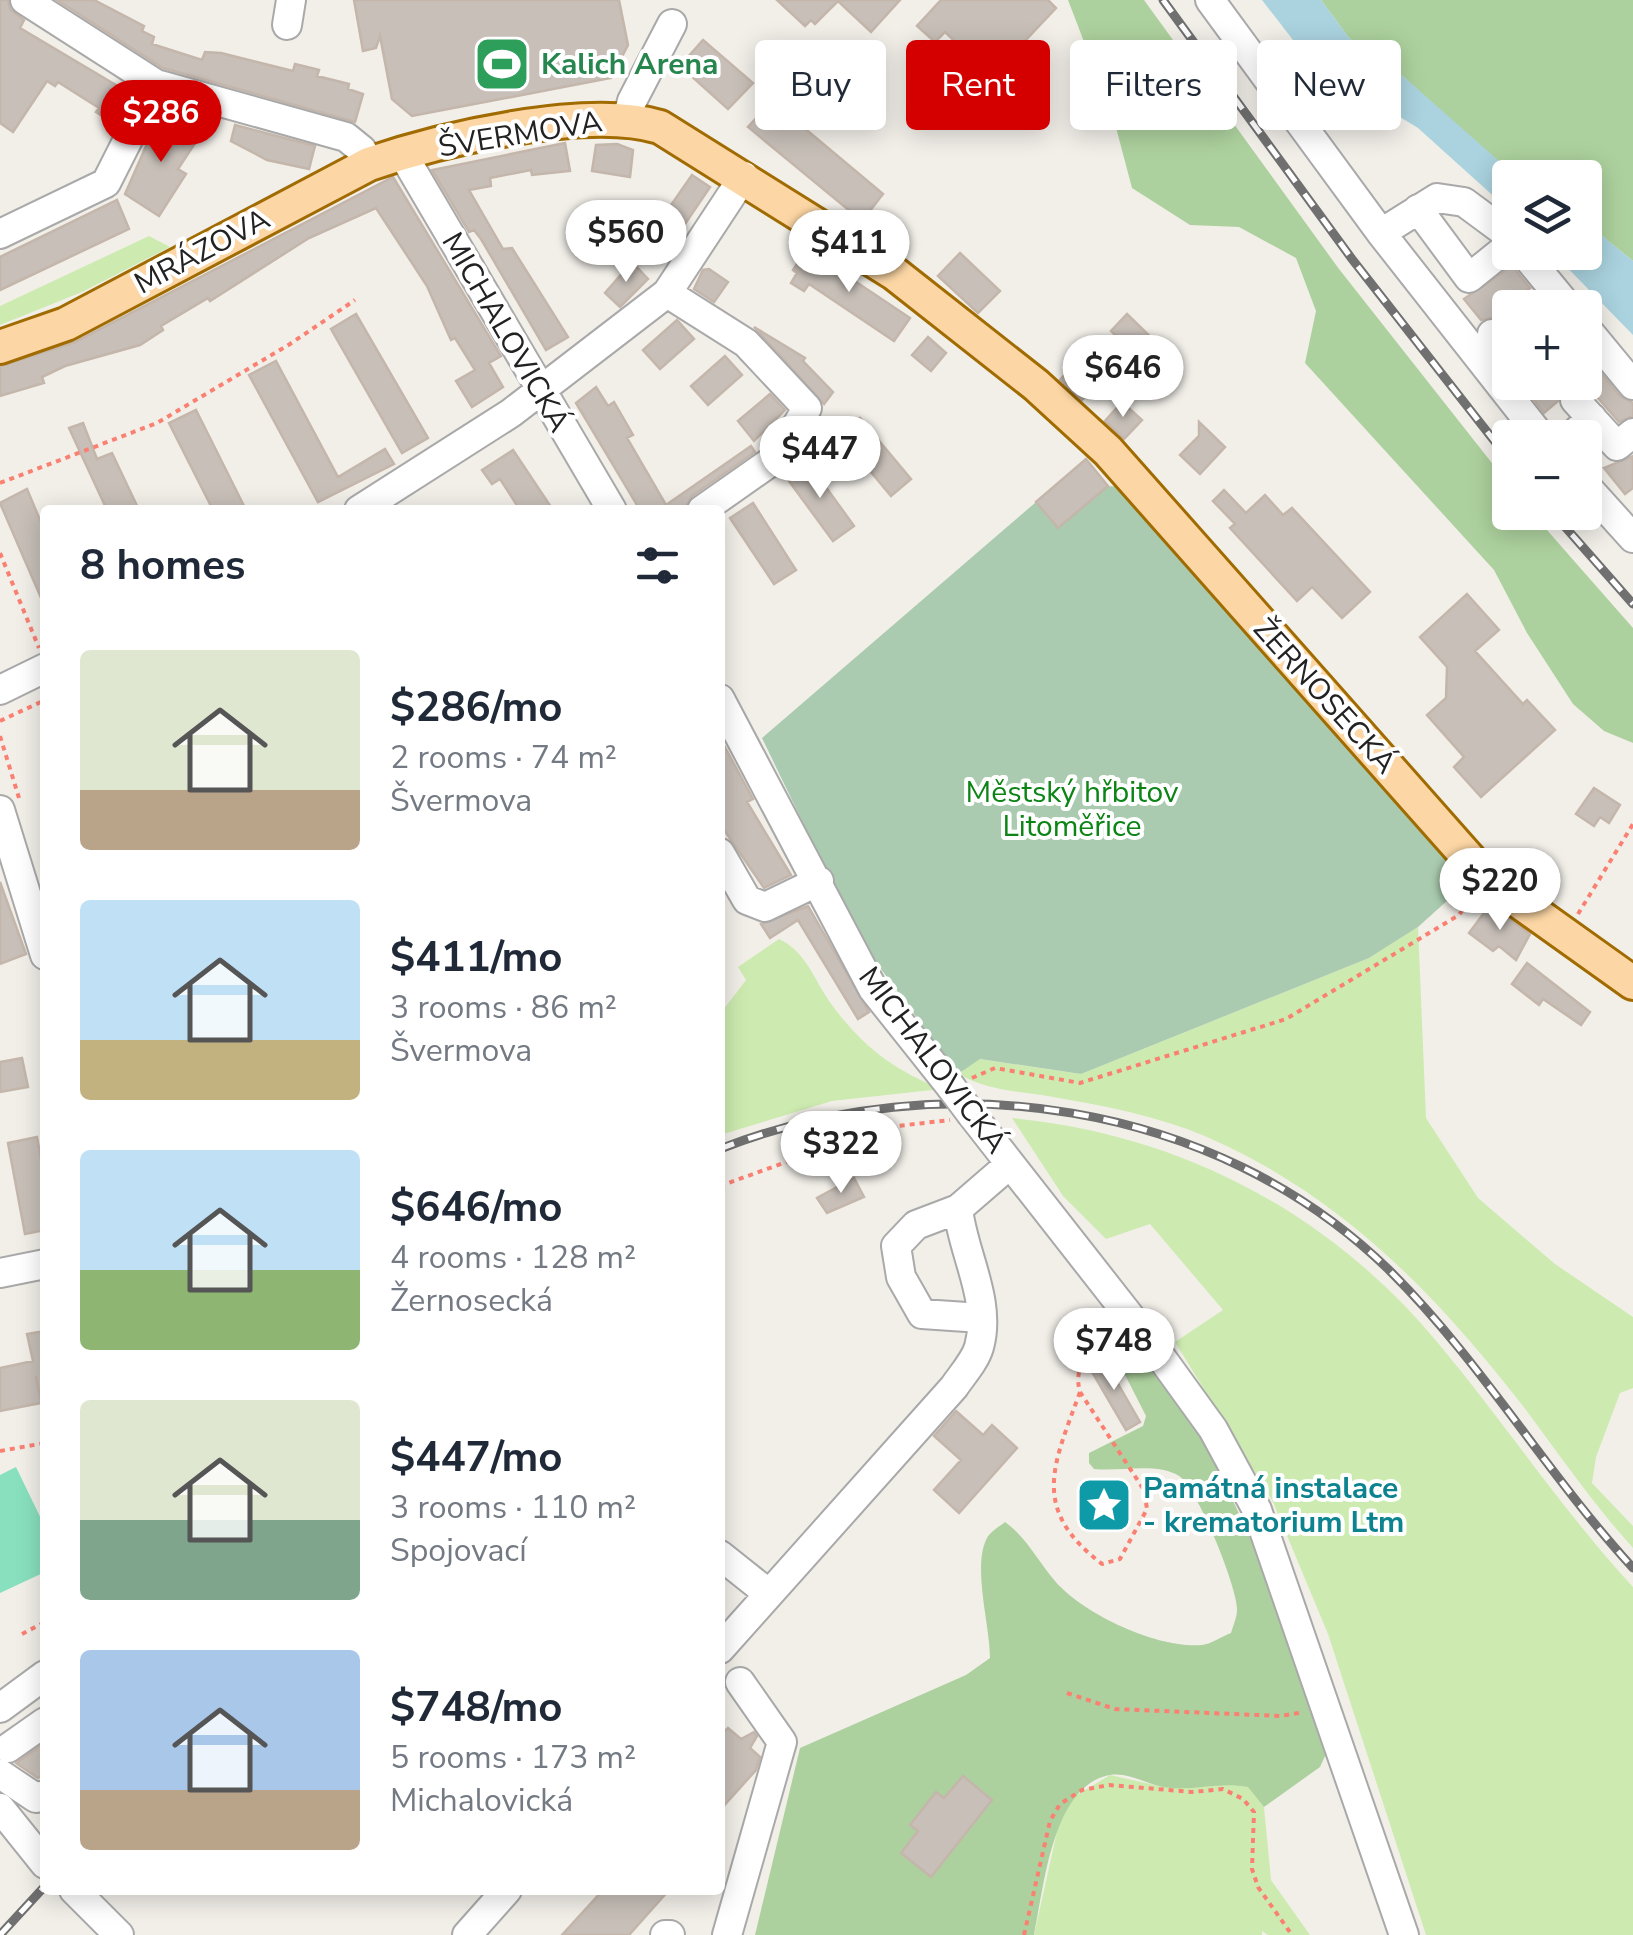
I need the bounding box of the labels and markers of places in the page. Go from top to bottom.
sports icon: Kalich Arena [472,34,532,94]
place label: Kalich Arena [541,44,718,85]
pin: $286 [102,80,220,165]
pin: $560 [567,200,685,285]
pin: $411 [790,210,908,295]
pin: $646 [1064,335,1182,420]
pin: $447 [761,416,879,501]
pin: $220 [1441,848,1559,933]
pin: $322 [782,1111,900,1196]
pin: $748 [1055,1308,1173,1393]
place label: Památná instalace - krematorium Ltm [1143,1468,1404,1543]
place icon: Památná instalace - krematorium Ltm [1074,1475,1134,1535]

